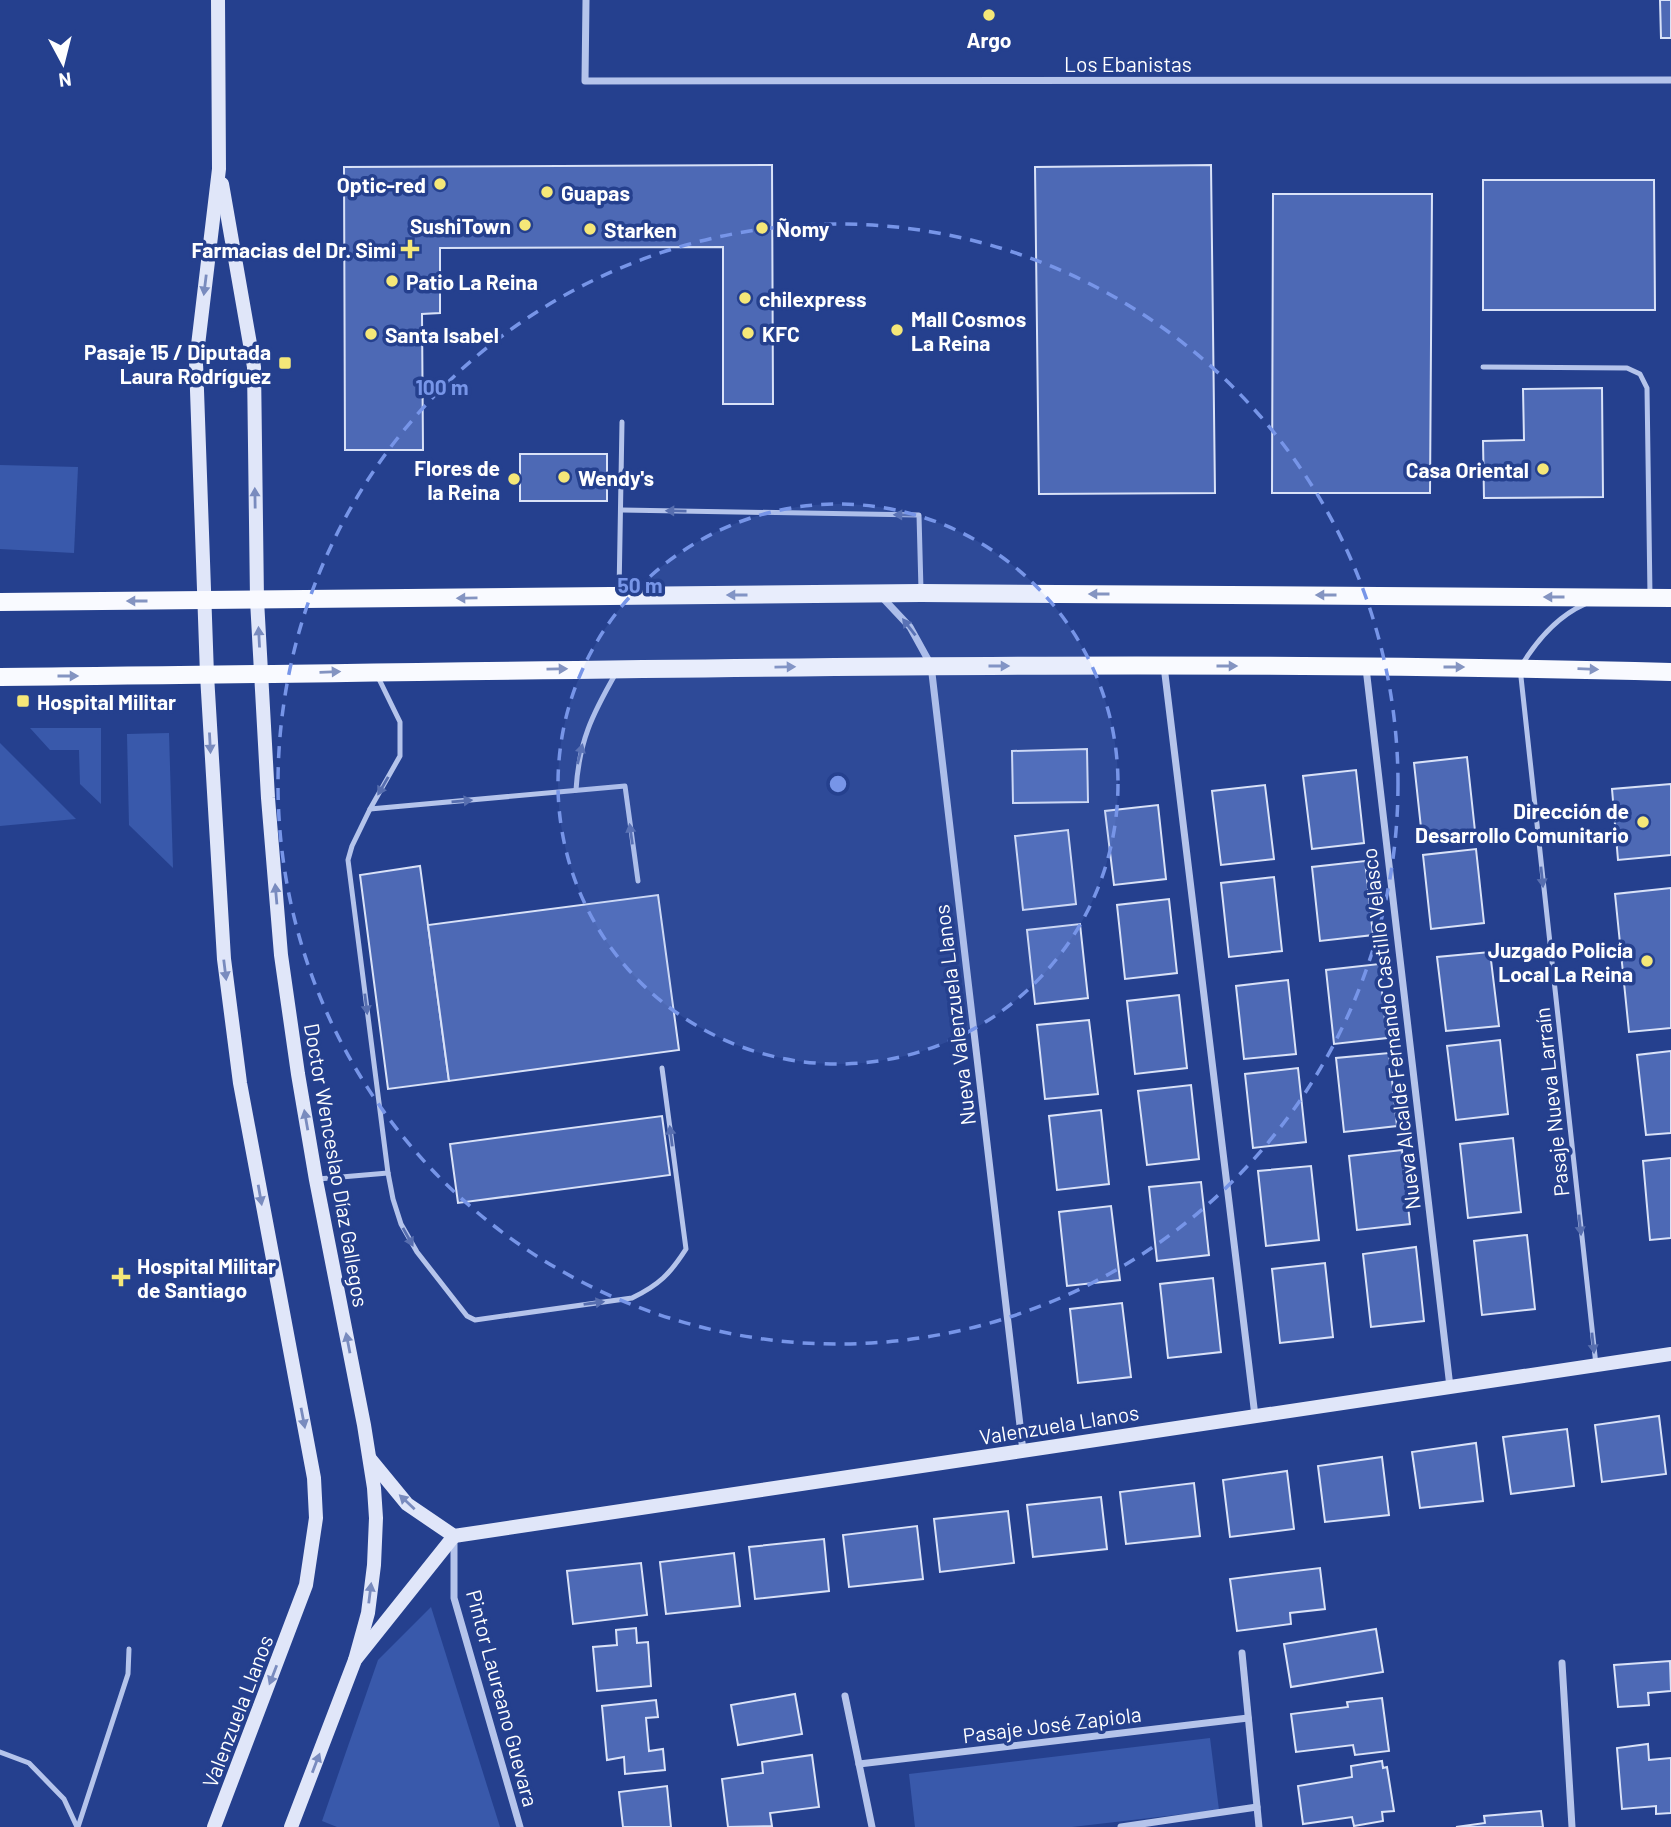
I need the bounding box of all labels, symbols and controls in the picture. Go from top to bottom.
marker: Argo [981,7,997,23]
place label: Argo [966,27,1012,52]
north arrow [28,28,98,98]
street label: Los Ebanistas [1064,51,1192,76]
text: N [57,68,73,93]
place label: Optic-red [337,172,426,197]
marker: Optic-red [432,176,448,192]
place label: Guapas [561,180,630,205]
marker: Guapas [539,184,555,200]
place label: SushiTown [410,213,511,238]
place label: Ñomy [776,216,830,241]
marker: SushiTown [517,217,533,233]
place label: Starken [604,217,677,242]
marker: Ñomy [754,220,770,236]
marker: Starken [582,221,598,237]
place label: Farmacias del Dr. Simi [192,237,396,262]
marker: Farmacias del Dr. Simi [402,241,418,257]
place label: Patio La Reina [406,269,538,294]
marker: Patio La Reina [384,273,400,289]
one-way arrow [200,275,211,297]
place label: chilexpress [759,286,866,311]
marker: chilexpress [737,290,753,306]
place label: Mall Cosmos La Reina [911,306,1026,355]
place label: KFC [762,321,800,346]
place label: Santa Isabel [385,322,499,347]
marker: Mall Cosmos La Reina [889,322,905,338]
marker: KFC [740,325,756,341]
marker: Santa Isabel [363,326,379,342]
place label: Pasaje 15 / Diputada Laura Rodríguez [84,339,271,388]
marker: Pasaje 15 / Diputada Laura Rodríguez [277,355,293,371]
text: 100 m [415,374,469,399]
place label: Flores de la Reina [414,455,500,504]
place label: Casa Oriental [1406,457,1529,482]
marker: Casa Oriental [1535,461,1551,477]
place label: Wendy's [578,465,654,490]
marker: Wendy's [556,469,572,485]
marker: Flores de la Reina [506,471,522,487]
one-way arrow [249,487,261,509]
one-way arrow [665,505,687,517]
one-way arrow [893,509,915,521]
text: 50 m [617,572,663,597]
one-way arrow [1088,588,1110,600]
one-way arrow [725,589,747,601]
one-way arrow [1315,590,1337,601]
one-way arrow [1543,591,1565,603]
one-way arrow [456,592,478,604]
one-way arrow [126,595,148,607]
one-way arrow [901,618,916,636]
one-way arrow [254,626,265,648]
one-way arrow [988,660,1010,672]
one-way arrow [774,661,796,673]
one-way arrow [1216,661,1238,672]
one-way arrow [1443,661,1465,673]
one-way arrow [546,663,568,675]
one-way arrow [1577,664,1599,675]
one-way arrow [319,667,341,678]
one-way arrow [57,670,79,682]
place label: Hospital Militar [37,689,176,714]
marker: Hospital Militar [15,693,31,709]
one-way arrow [205,732,216,754]
one-way arrow [575,742,586,764]
centre of rings [826,772,850,796]
one-way arrow [377,776,389,795]
one-way arrow [451,795,473,806]
place label: Dirección de Desarrollo Comunitario [1415,798,1629,847]
marker: Dirección de Desarrollo Comunitario [1635,814,1651,830]
one-way arrow [626,822,637,844]
street label: Nueva Alcalde Fernando Castillo Velasco [1355,847,1425,1211]
one-way arrow [1536,866,1547,888]
one-way arrow [270,883,281,905]
street label: Nueva Valenzuela Llanos [928,903,980,1127]
place label: Juzgado Policía Local La Reina [1488,937,1633,986]
marker: Juzgado Policía Local La Reina [1639,953,1655,969]
one-way arrow [220,959,231,981]
one-way arrow [360,993,371,1015]
street label: Pasaje Nueva Larraín [1529,1006,1573,1198]
street label: Doctor Wenceslao Díaz Gallegos [300,1021,374,1309]
one-way arrow [300,1108,311,1130]
one-way arrow [665,1125,676,1147]
one-way arrow [255,1184,266,1206]
one-way arrow [1575,1214,1586,1236]
one-way arrow [402,1227,414,1247]
place label: Hospital Militar de Santiago [137,1253,276,1302]
marker: Hospital Militar de Santiago [111,1267,131,1287]
one-way arrow [583,1298,605,1309]
one-way arrow [342,1332,353,1354]
one-way arrow [1588,1333,1599,1355]
street label: Valenzuela Llanos [977,1399,1141,1449]
one-way arrow [298,1407,309,1429]
one-way arrow [398,1494,416,1510]
one-way arrow [365,1582,376,1604]
street label: Pintor Laureano Guevara [462,1587,544,1809]
street label: Valenzuela Llanos [196,1631,278,1791]
one-way arrow [268,1664,279,1685]
street label: Pasaje José Zapiola [961,1701,1143,1747]
one-way arrow [311,1753,322,1774]

